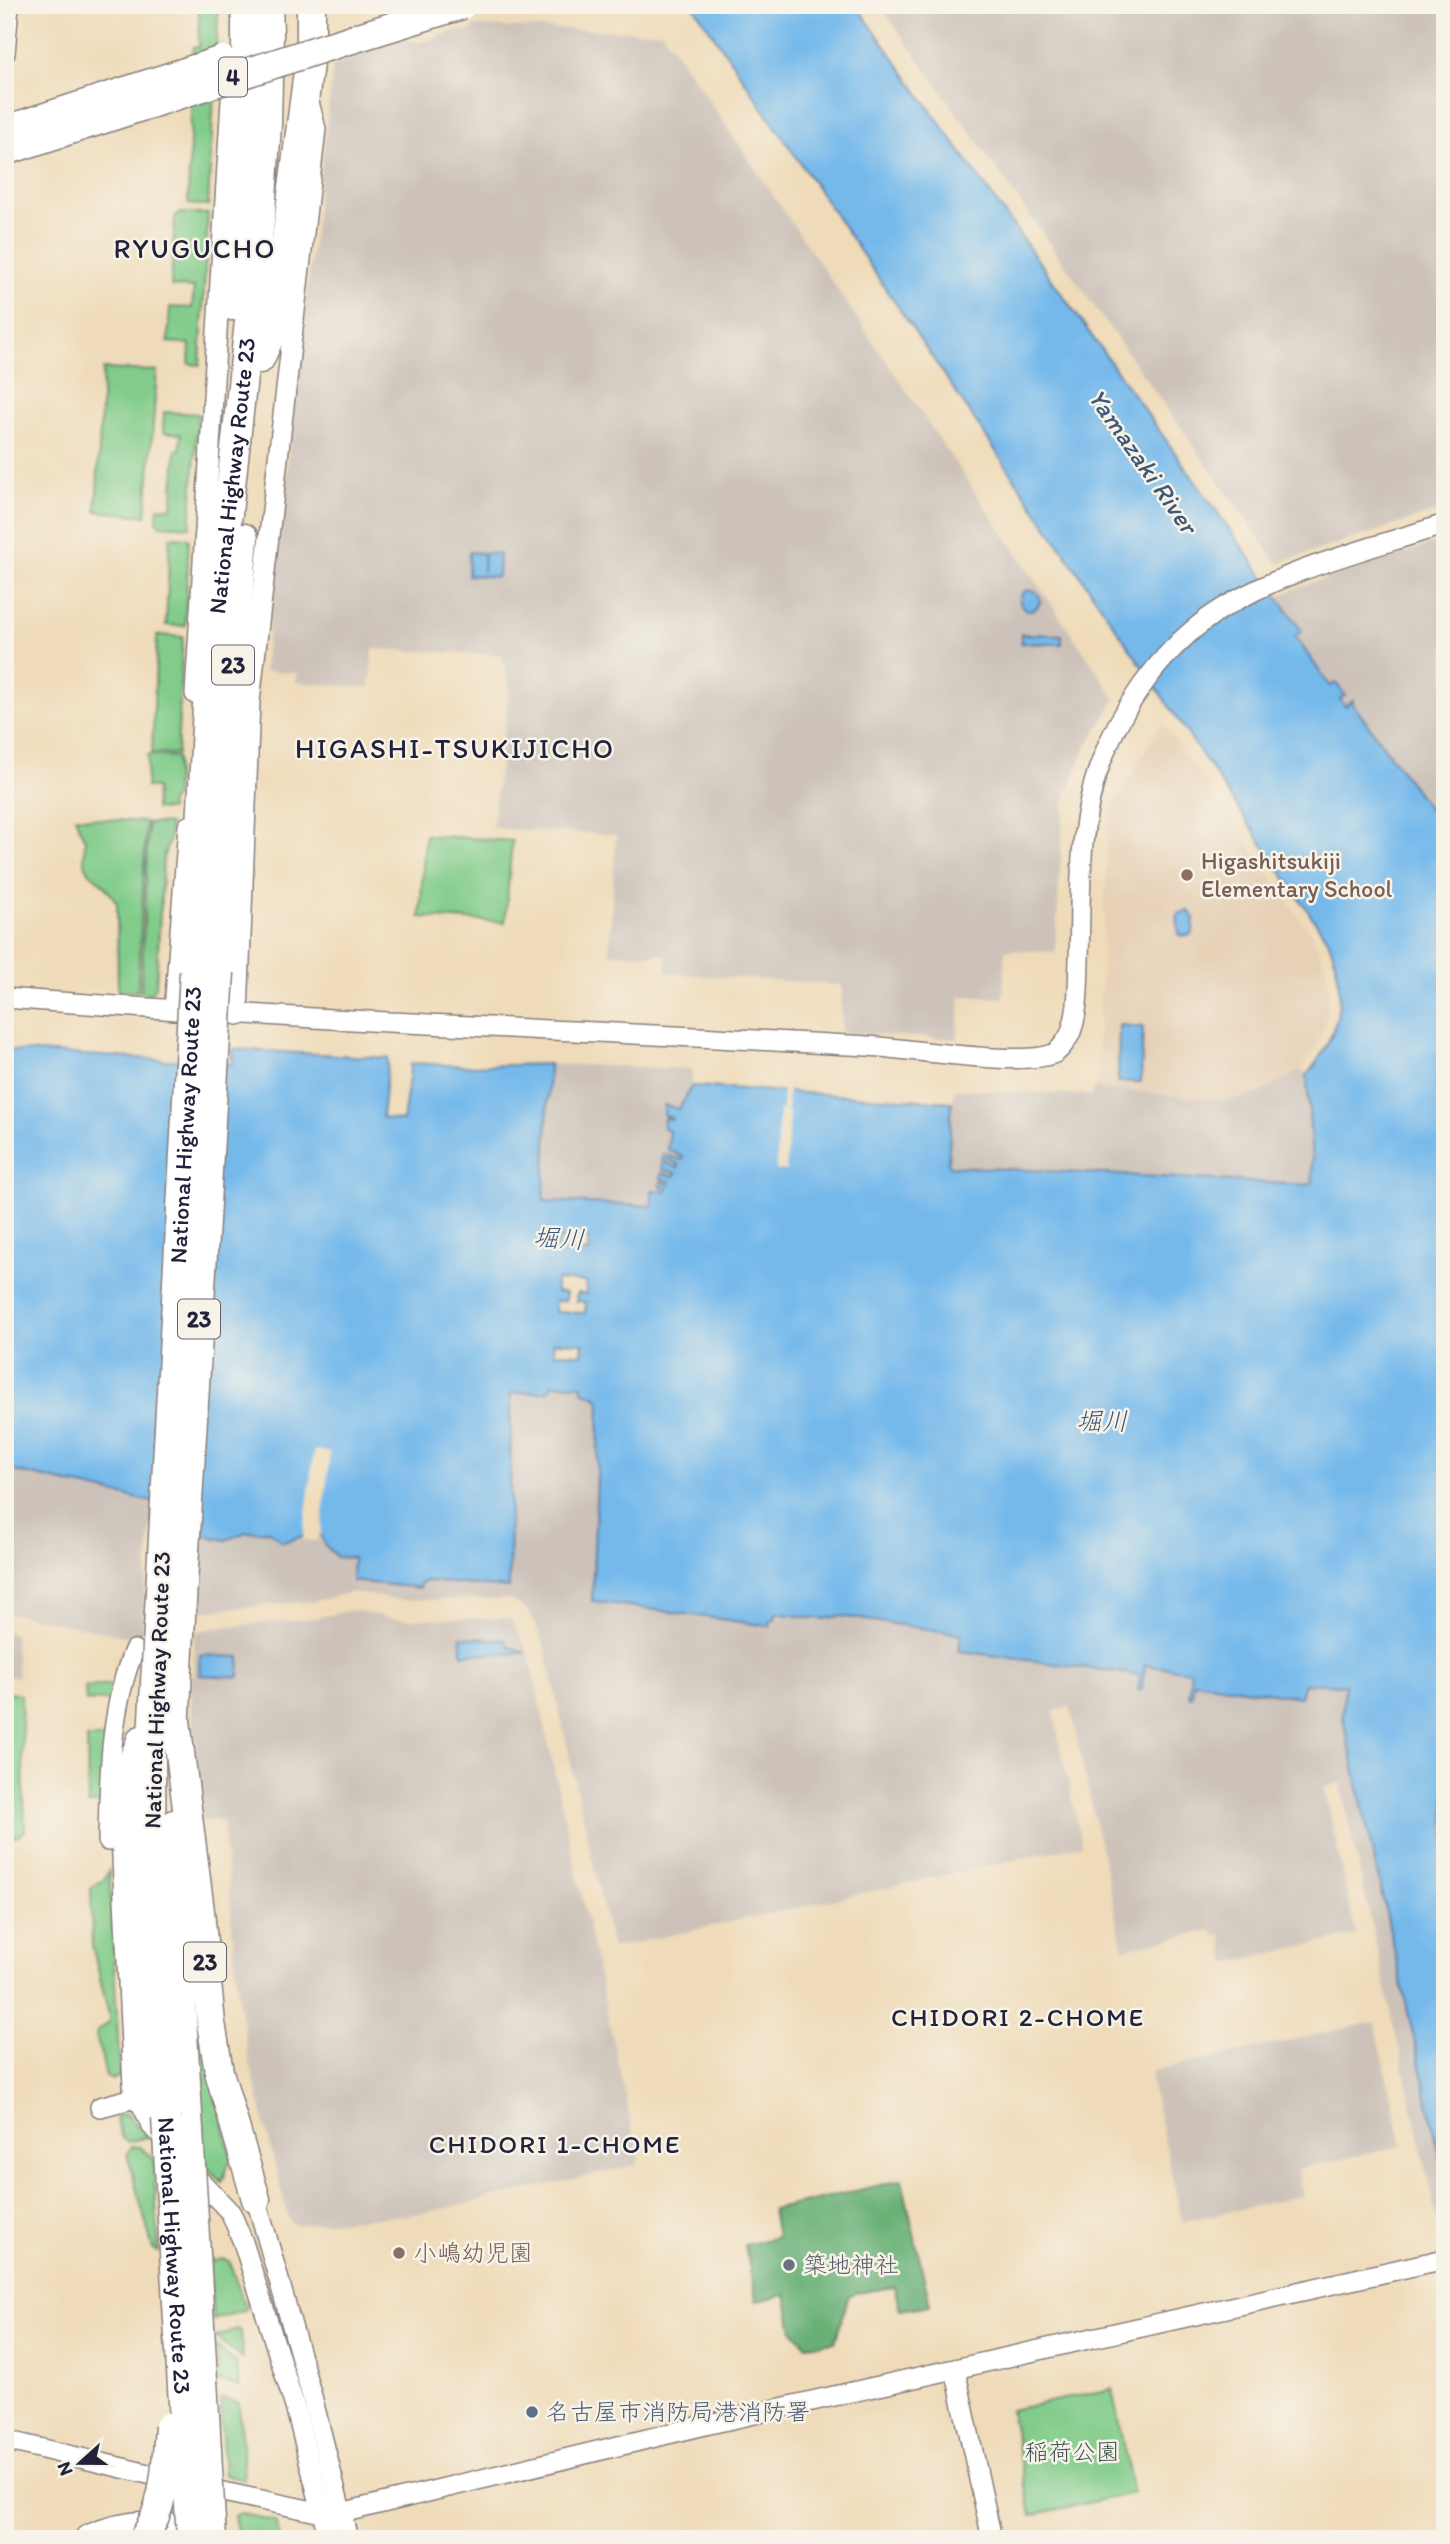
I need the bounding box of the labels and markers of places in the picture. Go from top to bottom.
place label: Higashitsukiji Elementary School [1201,846,1393,903]
marker: Higashitsukiji Elementary School [1179,867,1195,883]
place label: 小嶋幼児園 [413,2238,533,2267]
marker: 小嶋幼児園 [391,2245,407,2261]
place label: 築地神社 [803,2250,899,2279]
marker: 築地神社 [781,2257,797,2273]
place label: 名古屋市消防局港消防署 [546,2397,810,2426]
marker: 名古屋市消防局港消防署 [524,2404,540,2420]

